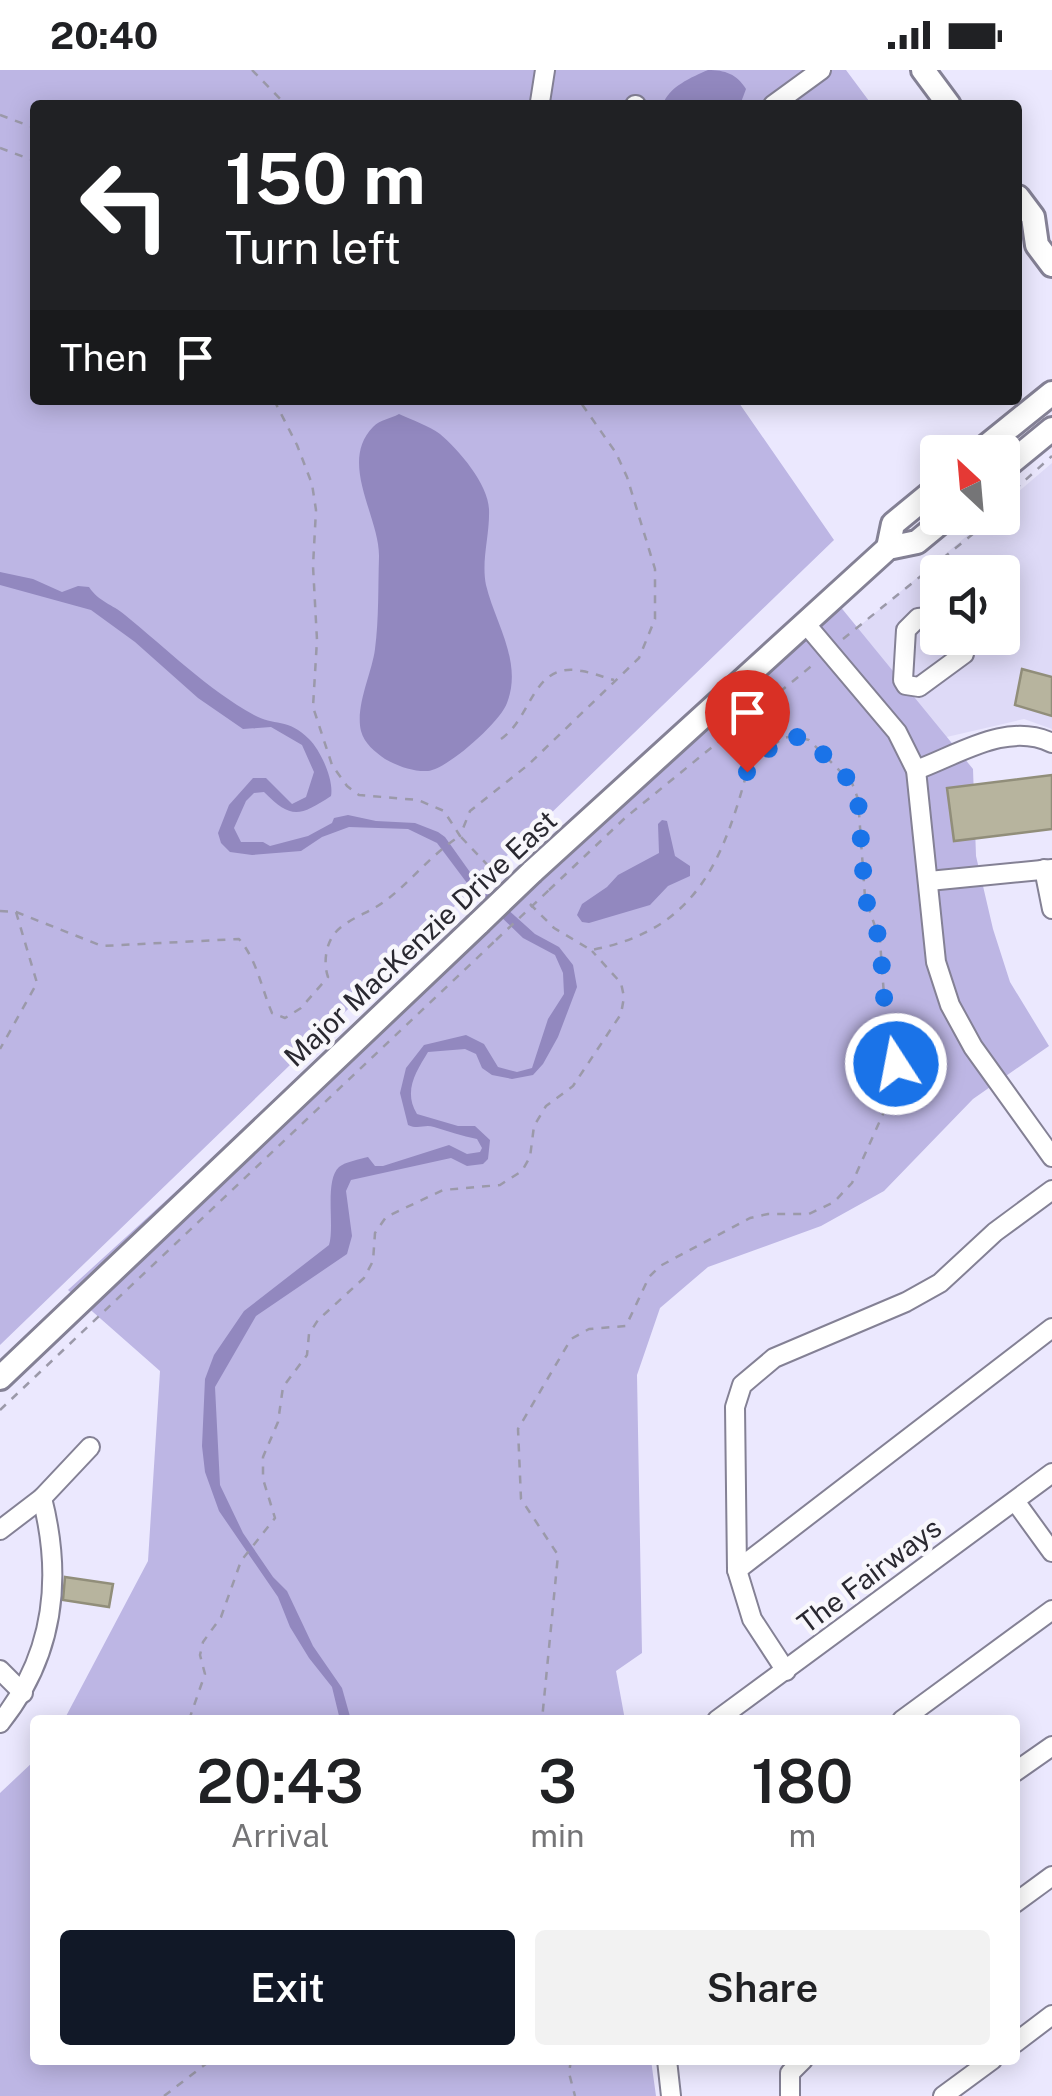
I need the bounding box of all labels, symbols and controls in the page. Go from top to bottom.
text: 20:40 [50,13,158,58]
text: 150 m [225,137,426,220]
icon: left [60,140,190,270]
text: Turn left [225,221,401,274]
icon: arrive [168,330,223,385]
text: Then [60,335,148,380]
north arrow [920,435,1020,535]
map controls [920,435,1020,655]
button: sound [920,555,1020,655]
pin [705,670,790,773]
icon: arrive [720,685,775,740]
street label: Major MacKenzie Drive East [277,803,563,1073]
position arrow [844,1012,948,1116]
street label: The Fairways [791,1510,947,1640]
text: 20:43 [197,1746,364,1817]
text: 3 [538,1746,577,1817]
text: 180 [751,1746,853,1817]
text: Arrival [231,1817,330,1854]
text: min [530,1817,585,1854]
text: m [788,1817,816,1854]
button: Exit [60,1930,515,2045]
button: Share [535,1930,990,2045]

